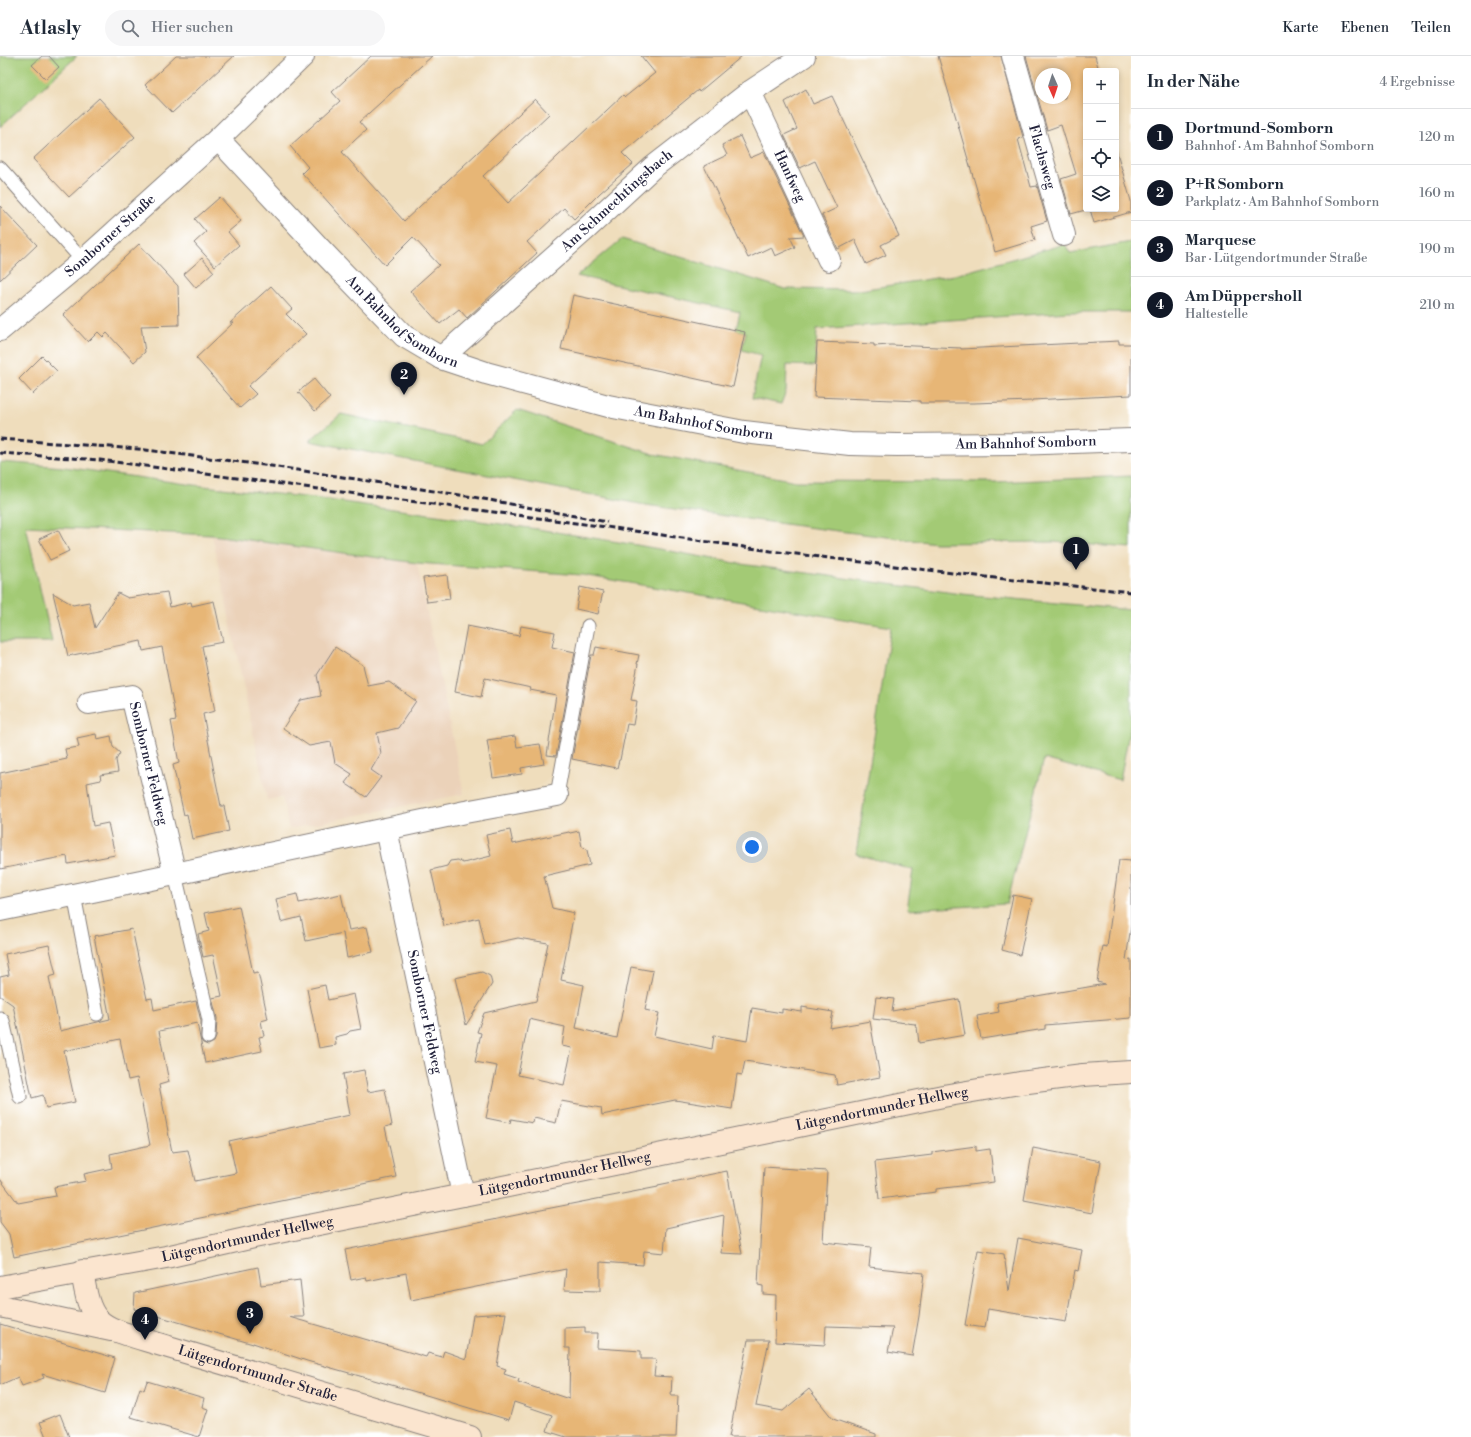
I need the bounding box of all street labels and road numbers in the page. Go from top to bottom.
street label: Flachsweg [1024,123,1060,192]
street label: Am Schmechtingsbach [557,146,677,257]
street label: Hanfweg [770,147,810,206]
street label: Somborner Straße [61,191,159,281]
street label: Am Bahnhof Somborn [341,271,461,372]
street label: Am Bahnhof Somborn [631,402,775,444]
street label: Am Bahnhof Somborn [954,432,1097,454]
street label: Somborner Feldweg [125,700,172,828]
street label: Somborner Feldweg [403,948,446,1076]
street label: Lütgendortmunder Hellweg [795,1083,970,1135]
street label: Lütgendortmunder Hellweg [477,1148,653,1201]
street label: Lütgendortmunder Hellweg [160,1212,336,1267]
street label: Lütgendortmunder Straße [176,1341,340,1406]

